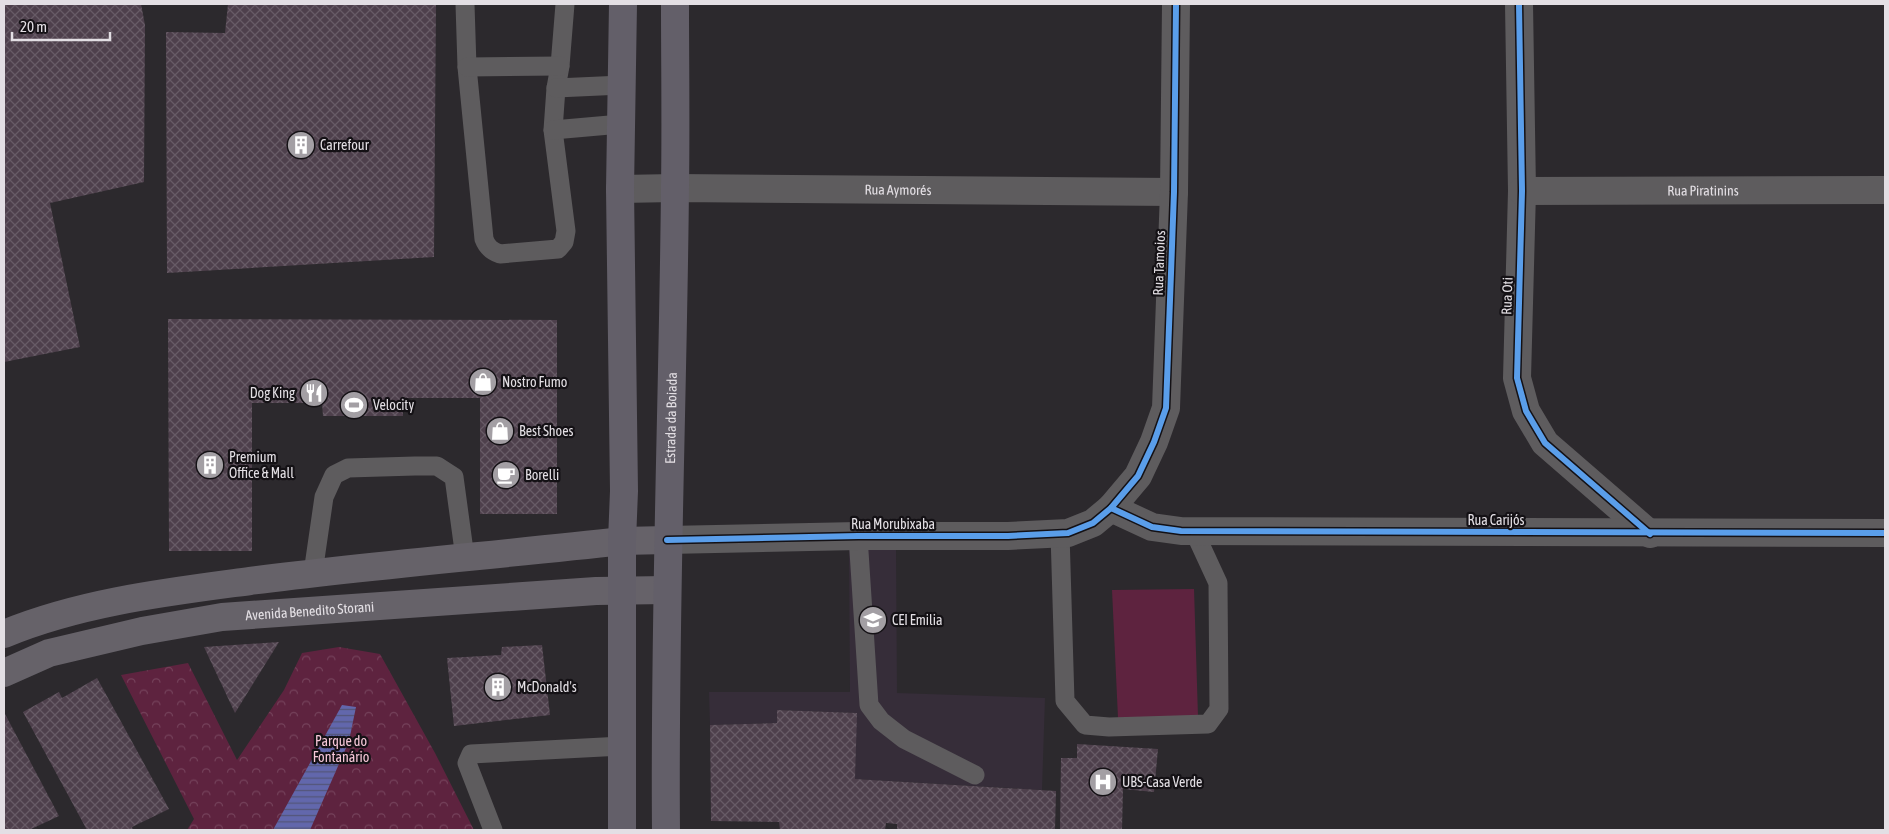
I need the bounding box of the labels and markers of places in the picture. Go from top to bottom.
building icon: Carrefour [286,130,316,160]
place label: Carrefour [320,137,370,153]
shop icon: Nostro Fumo [468,367,498,397]
place label: Nostro Fumo [502,374,567,390]
restaurant icon: Dog King [299,378,329,408]
place label: Dog King [250,385,295,401]
sports icon: Velocity [339,390,369,420]
place label: Velocity [373,397,414,413]
shop icon: Best Shoes [485,416,515,446]
place label: Best Shoes [519,423,573,439]
place label: Premium Office & Mall [229,449,294,481]
building icon: Premium Office & Mall [195,450,225,480]
cafe icon: Borelli [491,460,521,490]
place label: Borelli [525,467,559,483]
school or university icon: CEI Emilia [858,605,888,635]
place label: CEI Emilia [892,612,942,628]
building icon: McDonald's [483,672,513,702]
place label: McDonald's [517,679,577,695]
hospital icon: UBS-Casa Verde [1088,767,1118,797]
place label: UBS-Casa Verde [1122,774,1202,790]

